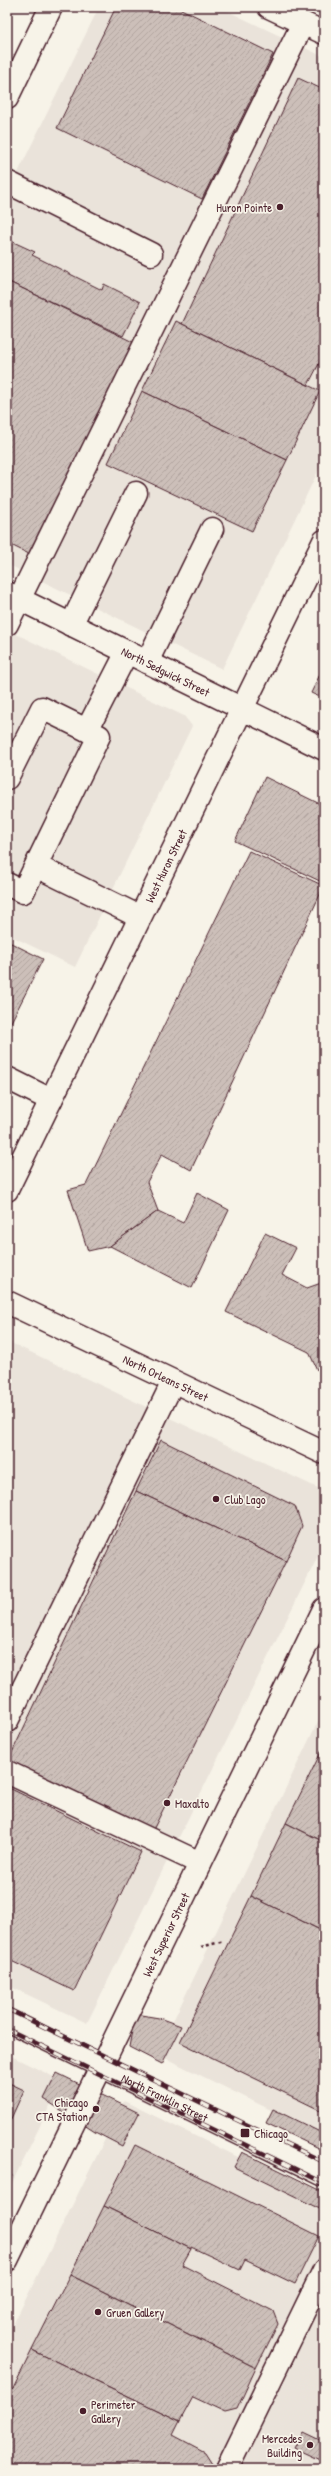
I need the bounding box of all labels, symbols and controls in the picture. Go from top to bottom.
place label: Huron Pointe [216,199,272,216]
marker: Huron Pointe [275,202,285,212]
street label: North Sedgwick Street [119,642,214,701]
street label: West Huron Street [140,825,191,905]
street label: North Orleans Street [120,1350,212,1406]
place label: Club Lago [224,1491,266,1508]
marker: Club Lago [211,1494,221,1504]
place label: Maxalto [175,1795,209,1812]
marker: Maxalto [162,1798,172,1808]
street label: West Superior Street [138,1889,194,1979]
street label: North Franklin Street [119,2069,212,2126]
place label: Chicago CTA Station [36,2094,88,2125]
marker: Chicago CTA Station [91,2104,101,2114]
place label: Chicago [254,2125,288,2142]
marker: Chicago [239,2127,251,2139]
place label: Gruen Gallery [106,2304,164,2321]
marker: Gruen Gallery [93,2307,103,2317]
place label: Perimeter Gallery [91,2396,136,2427]
marker: Perimeter Gallery [78,2406,88,2416]
place label: Mercedes Building [262,2430,302,2461]
marker: Mercedes Building [305,2440,315,2450]

